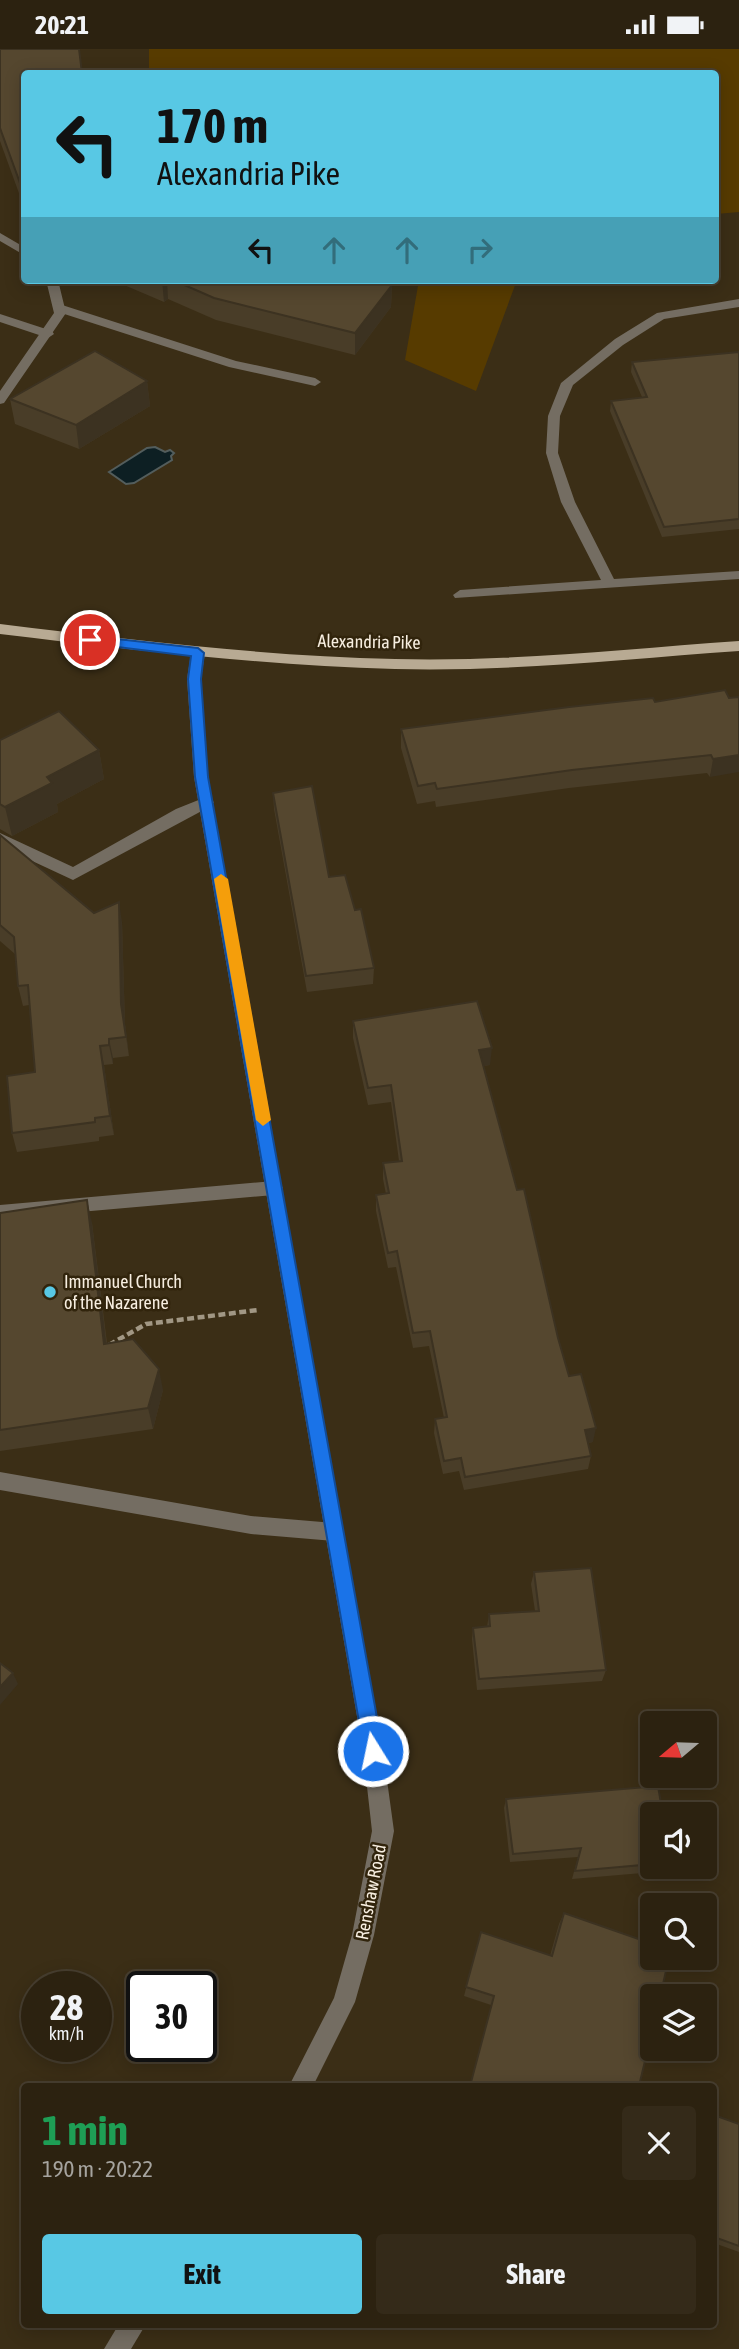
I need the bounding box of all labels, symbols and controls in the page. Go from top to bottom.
text: 20:21 [35,10,89,40]
text: 170 m [157,97,268,153]
icon: left [42,98,133,189]
text: Alexandria Pike [157,155,340,192]
icon: left [242,231,280,269]
icon: ahead [315,231,353,269]
icon: ahead [388,231,426,269]
icon: right [461,231,499,269]
pin [60,610,120,670]
icon: arrive [71,621,109,659]
street label: Alexandria Pike [317,630,421,653]
place label: Immanuel Church of the Nazarene [64,1271,182,1313]
marker: Immanuel Church of the Nazarene [42,1284,58,1300]
north arrow [640,1711,718,1789]
map controls [640,1711,717,2061]
position arrow [336,1714,410,1788]
button: sound [640,1802,717,1879]
street label: Renshaw Road [351,1842,390,1941]
button: search [640,1893,717,1970]
speed limit sign: 30 [126,1971,217,2062]
button: layers [640,1984,717,2061]
text: 28 [50,1987,83,2027]
text: km/h [49,2023,84,2044]
text: 1 min [42,2106,128,2154]
button: close [622,2106,696,2180]
text: 190 m · 20:22 [42,2156,153,2182]
button: Exit [42,2234,362,2314]
button: Share [376,2234,696,2314]

